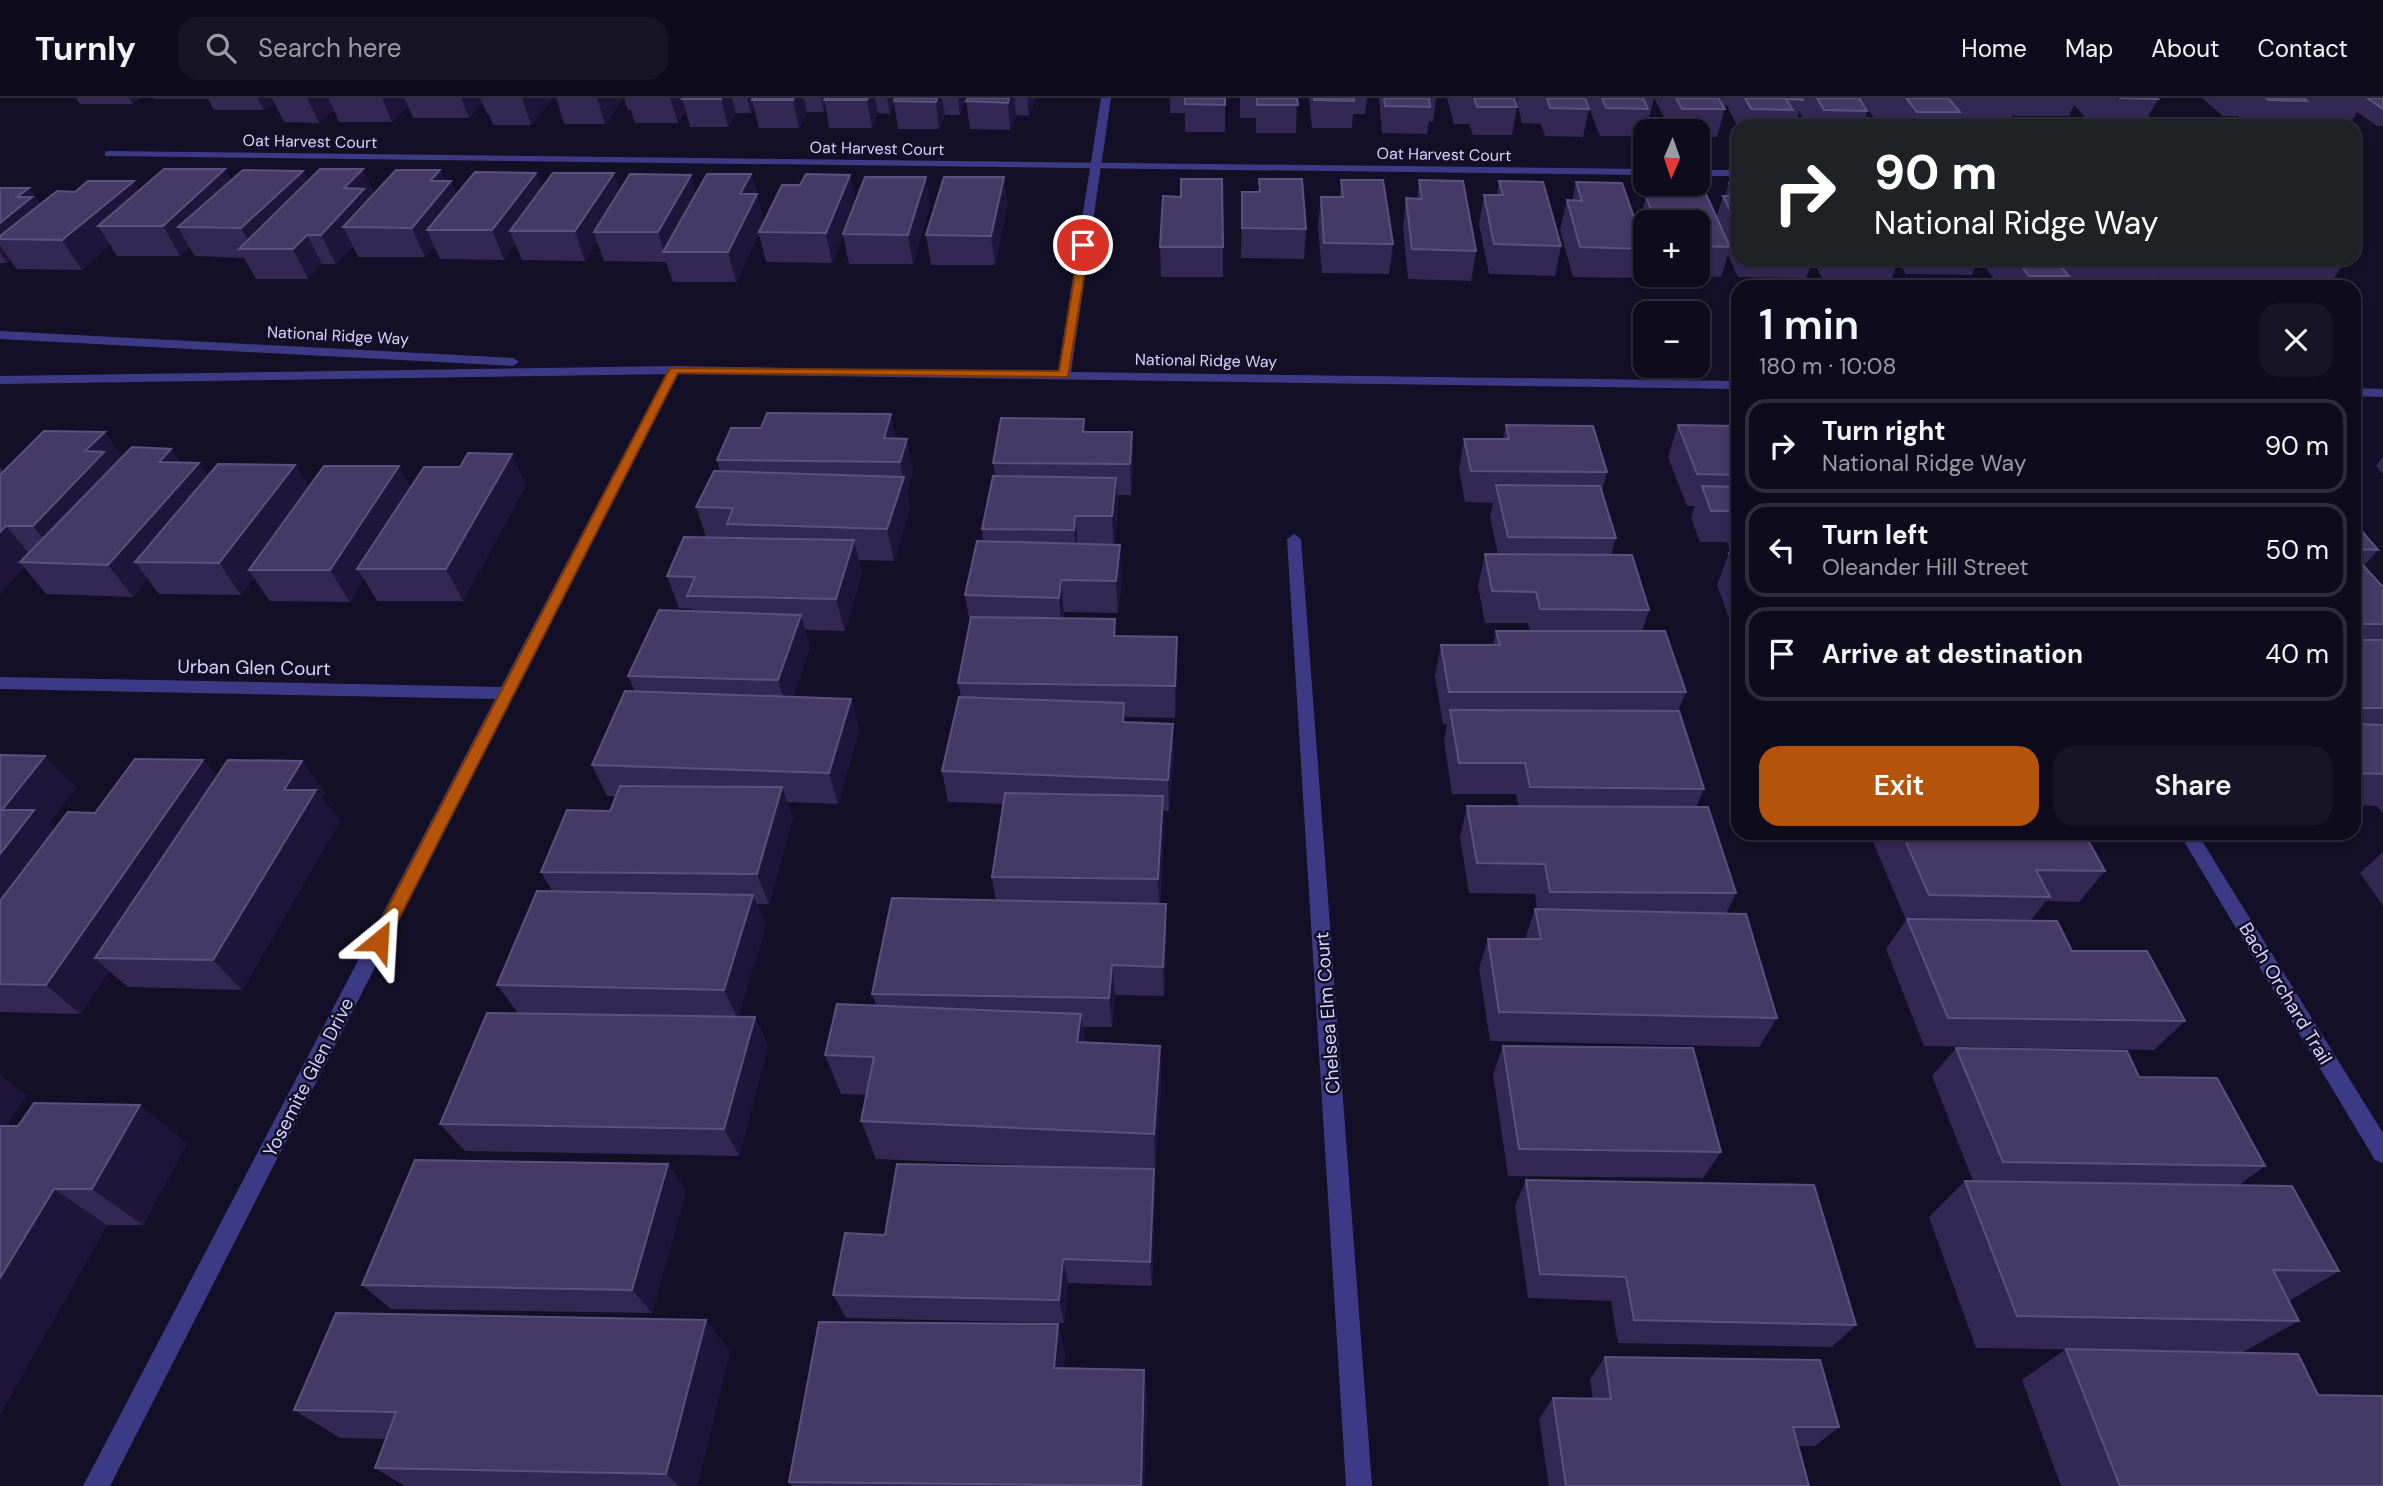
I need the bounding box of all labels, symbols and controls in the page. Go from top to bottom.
search box [178,17,668,80]
text: Turnly [35,27,136,70]
icon: search [202,29,240,67]
text: Search here [258,31,401,65]
text: Home [1961,33,2027,64]
text: Map [2065,33,2113,64]
text: About [2151,33,2220,64]
text: Contact [2258,33,2348,64]
north arrow [1633,119,1710,196]
map controls [1633,119,1710,378]
street label: Oat Harvest Court [243,130,377,153]
street label: Oat Harvest Court [810,137,944,160]
text: 90 m [1874,140,1997,204]
street label: Oat Harvest Court [1377,143,1511,166]
icon: right [1759,147,1850,238]
text: National Ridge Way [1874,202,2158,244]
button: + [1633,210,1710,287]
pin [1053,215,1113,275]
icon: arrive [1064,226,1102,264]
text: 1 min [1759,297,1859,352]
button: − [1633,301,1710,378]
button: close [2259,303,2333,377]
street label: National Ridge Way [266,321,410,350]
street label: National Ridge Way [1135,349,1277,372]
text: 180 m · 10:08 [1759,351,1897,381]
text: Turn right [1822,414,1946,448]
icon: right [1763,427,1801,465]
text: 90 m [2265,429,2329,463]
text: National Ridge Way [1822,448,2026,478]
text: Turn left [1822,518,1929,552]
icon: left [1763,531,1801,569]
text: 50 m [2265,533,2329,567]
text: Oleander Hill Street [1822,552,2029,582]
icon: arrive [1763,635,1801,673]
text: Arrive at destination [1822,637,2083,671]
text: 40 m [2265,637,2329,671]
street label: Urban Glen Court [177,654,331,681]
button: Exit [1759,746,2039,826]
button: Share [2053,746,2333,826]
position arrow [342,904,416,978]
street label: Bach Orchard Trail [2233,918,2338,1069]
street label: Chelsea Elm Court [1309,931,1346,1095]
street label: Yosemite Glen Drive [257,993,360,1161]

